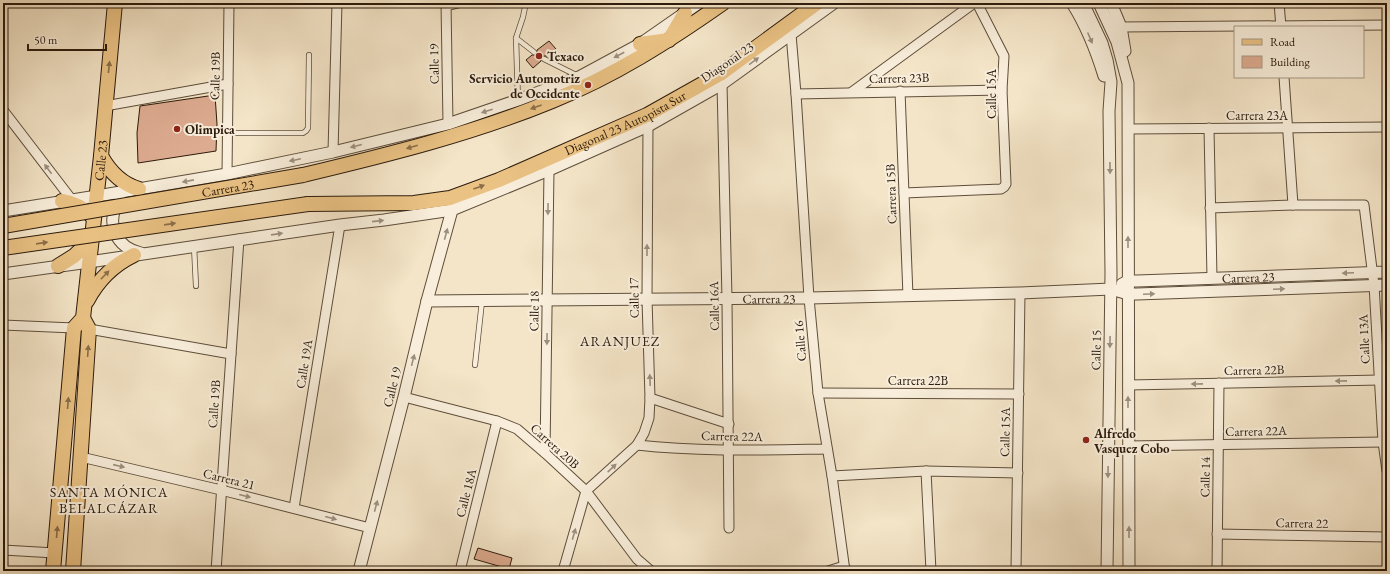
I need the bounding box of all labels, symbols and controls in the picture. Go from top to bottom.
scale bar [28,26,106,52]
legend [1234,26,1364,78]
text: 50 m [34,32,58,48]
one-way arrow [1087,32,1093,43]
text: Road [1270,34,1296,50]
street label: Diagonal 23 [697,38,757,86]
street label: Calle 19 [425,43,443,85]
place label: Texaco [547,48,585,65]
street label: Calle 19B [206,51,224,100]
marker: Texaco [534,51,544,61]
one-way arrow [613,51,625,58]
text: Building [1270,54,1311,70]
one-way arrow [748,57,759,65]
one-way arrow [105,61,112,73]
street label: Calle 15A [983,68,1000,119]
street label: Carrera 23B [869,69,930,87]
place label: Servicio Automotriz de Occidente [469,70,581,102]
marker: Servicio Automotriz de Occidente [583,80,593,90]
street label: Diagonal 23 Autopista Sur [562,86,689,159]
one-way arrow [530,104,542,110]
street label: Carrera 23A [1226,107,1289,124]
one-way arrow [481,108,493,114]
place label: Olimpica [185,121,235,138]
marker: Olimpica [172,124,182,134]
street label: Calle 23 [90,139,111,182]
one-way arrow [350,144,362,150]
one-way arrow [406,145,418,151]
one-way arrow [289,157,301,163]
one-way arrow [1107,162,1113,175]
one-way arrow [43,163,52,174]
street label: Carrera 15B [881,163,901,224]
street label: Carrera 23 [200,175,255,201]
one-way arrow [182,178,194,184]
one-way arrow [473,184,485,190]
one-way arrow [545,203,552,215]
one-way arrow [372,217,384,224]
one-way arrow [164,221,176,227]
one-way arrow [443,227,449,239]
one-way arrow [271,231,284,237]
one-way arrow [1125,235,1131,248]
one-way arrow [36,240,48,246]
one-way arrow [644,243,650,256]
street label: Carrera 23 [1222,268,1275,286]
one-way arrow [100,270,110,280]
one-way arrow [1342,270,1354,277]
street label: Calle 17 [625,277,643,319]
street label: Calle 16A [705,280,723,331]
one-way arrow [1273,286,1286,292]
street label: Calle 18 [525,290,543,332]
street label: Carrera 23 [743,290,795,307]
one-way arrow [1143,291,1156,297]
street label: Calle 13A [1354,313,1374,364]
street label: Calle 16 [790,320,810,362]
street label: Calle 15 [1087,329,1105,371]
district label: ARANJUEZ [579,332,660,350]
one-way arrow [544,333,550,346]
one-way arrow [1107,336,1113,349]
street label: Calle 19A [292,337,316,390]
one-way arrow [84,345,91,357]
one-way arrow [411,353,417,366]
street label: Carrera 22B [1224,361,1285,379]
street label: Calle 19 [379,364,405,409]
street label: Carrera 22B [888,372,949,389]
one-way arrow [646,374,653,386]
one-way arrow [1334,378,1347,384]
street label: Calle 19B [204,379,224,429]
one-way arrow [1190,381,1203,387]
one-way arrow [1125,395,1131,408]
one-way arrow [64,397,71,409]
street label: Calle 15A [996,406,1014,457]
street label: Carrera 20B [527,419,583,473]
street label: Carrera 22A [1225,422,1288,440]
place label: Alfredo Vasquez Cobo [1093,425,1170,457]
street label: Carrera 22A [701,427,764,445]
marker: Alfredo Vasquez Cobo [1081,435,1091,445]
street label: Calle 14 [1196,456,1214,498]
one-way arrow [606,463,617,472]
one-way arrow [113,464,125,470]
street label: Carrera 21 [201,464,257,494]
street label: Calle 18A [452,466,481,519]
one-way arrow [1105,466,1111,479]
district label: SANTA MÓNICA BELALCÁZAR [50,483,168,517]
one-way arrow [239,494,252,500]
one-way arrow [373,500,379,512]
street label: Carrera 22 [1275,514,1329,532]
one-way arrow [325,516,338,522]
one-way arrow [1126,525,1132,538]
one-way arrow [53,526,60,538]
one-way arrow [571,527,577,539]

